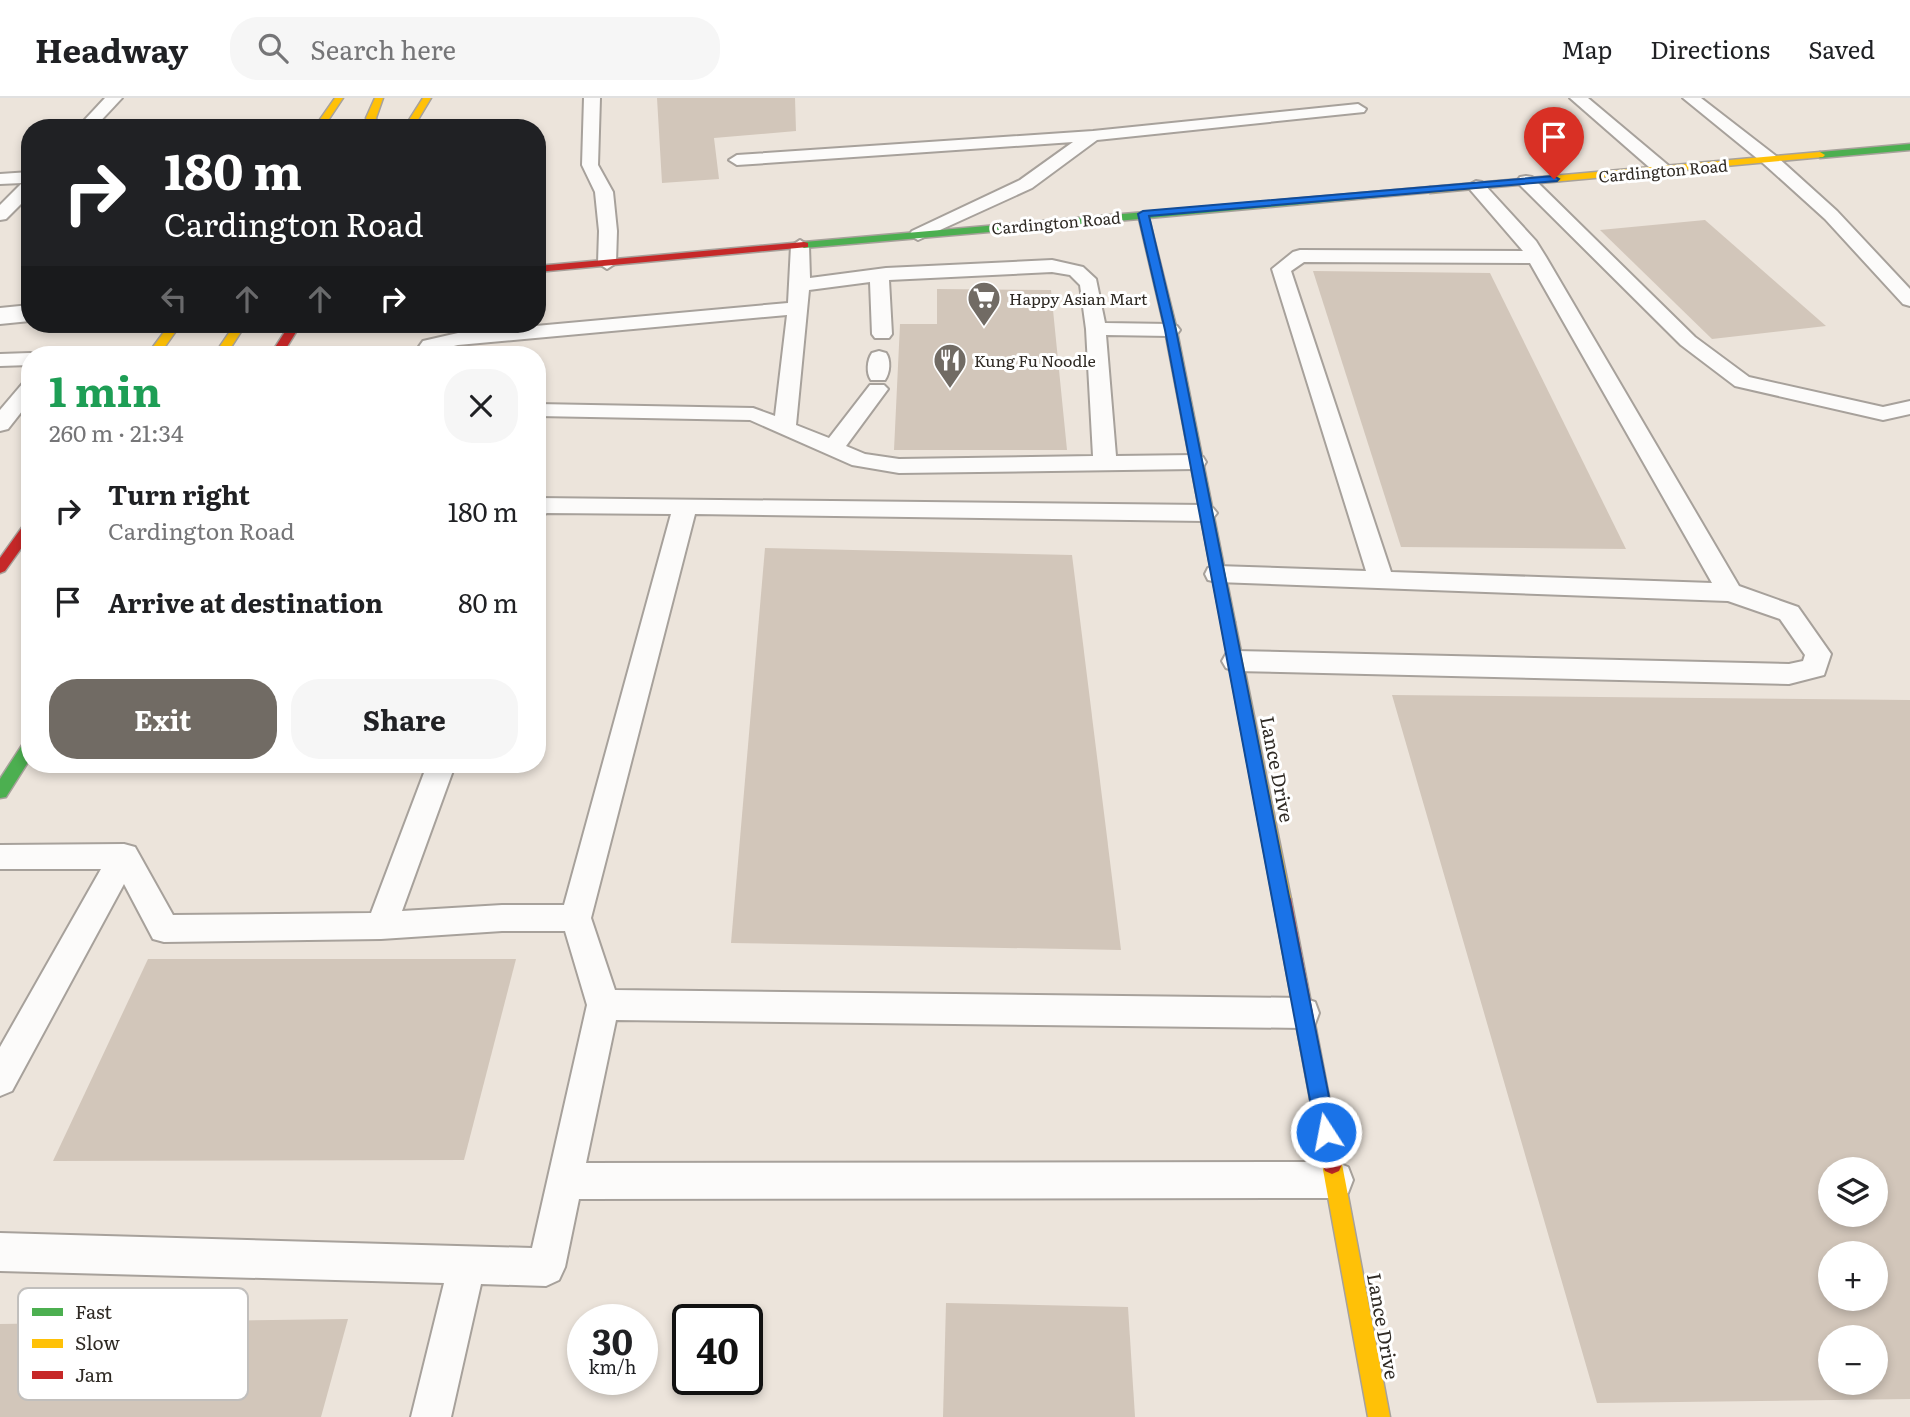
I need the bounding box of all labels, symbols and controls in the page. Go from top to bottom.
search box [230,17,720,80]
text: Headway [35,24,188,73]
icon: search [254,29,292,67]
text: Search here [310,29,456,68]
text: Map [1561,31,1612,66]
text: Directions [1650,31,1770,66]
text: Saved [1808,31,1875,66]
pin [1524,107,1584,179]
icon: arrive [1535,118,1573,156]
text: 180 m [164,132,302,205]
icon: right [49,147,140,238]
street label: Cardington Road [1597,152,1729,188]
text: Cardington Road [164,199,424,247]
street label: Cardington Road [990,204,1122,240]
supermarket icon: Happy Asian Mart [965,279,1003,328]
icon: left [155,280,193,318]
icon: ahead [228,280,266,318]
icon: ahead [301,280,339,318]
icon: right [374,280,412,318]
place label: Happy Asian Mart [1009,286,1148,310]
restaurant icon: Kung Fu Noodle [931,341,969,390]
place label: Kung Fu Noodle [974,348,1096,372]
text: 1 min [49,358,161,420]
button: close [444,369,518,443]
text: 260 m · 21:34 [49,415,184,449]
text: Turn right [108,474,250,513]
text: 180 m [448,491,518,530]
icon: right [49,492,87,530]
text: Cardington Road [108,513,295,547]
text: Arrive at destination [108,582,383,621]
text: 80 m [458,582,518,621]
icon: arrive [49,583,87,621]
button: Exit [49,679,277,759]
button: Share [291,679,518,759]
street label: Lance Drive [1254,714,1302,825]
position arrow [1289,1095,1363,1169]
map controls [1818,1157,1888,1395]
button: layers [1818,1157,1888,1227]
button: + [1818,1241,1888,1311]
street label: Lance Drive [1361,1271,1407,1382]
legend [18,1288,248,1400]
text: Fast [75,1297,112,1325]
speed limit sign: 40 [672,1304,763,1395]
text: 30 [592,1314,633,1366]
button: − [1818,1325,1888,1395]
text: Slow [75,1328,120,1356]
text: km/h [589,1353,636,1380]
text: Jam [75,1360,113,1388]

